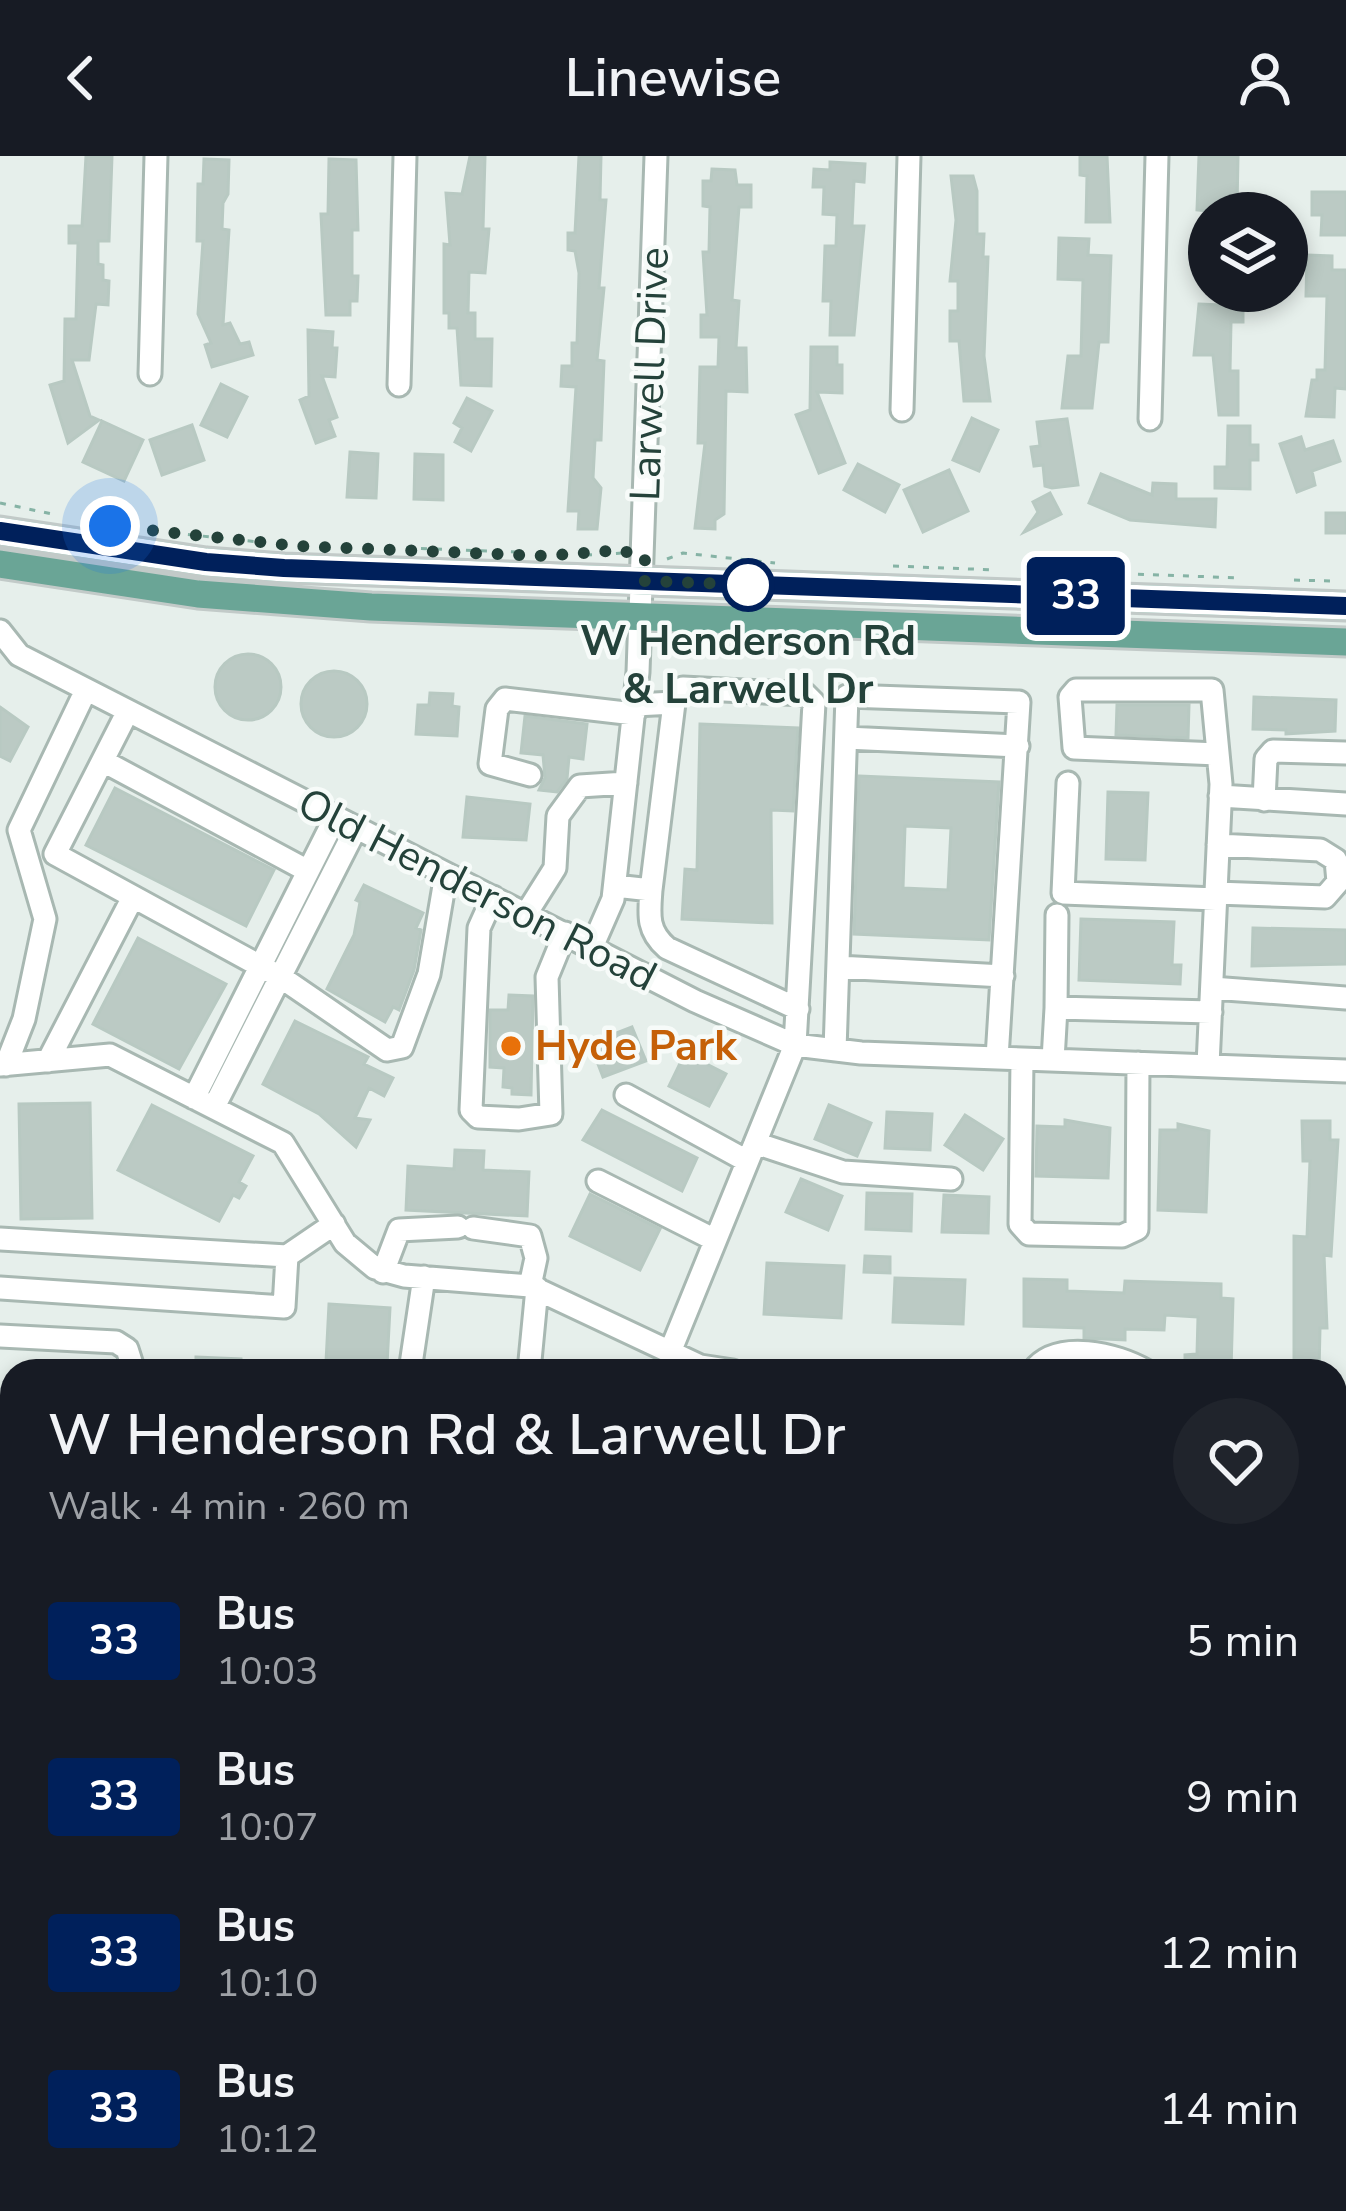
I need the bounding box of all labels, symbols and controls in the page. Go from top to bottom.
text: Linewise [565,41,781,115]
icon: back [48,45,114,111]
icon: person [1232,45,1298,111]
map controls [1188,192,1308,312]
button: layers [1188,192,1308,312]
street label: Larwell Drive [617,246,683,502]
your location [80,496,140,556]
line badge: 33 [1022,557,1130,635]
marker: W Henderson Rd & Larwell Dr [723,560,773,610]
text: 33 [1051,567,1101,624]
place label: W Henderson Rd & Larwell Dr [580,613,916,718]
street label: Old Henderson Road [288,775,666,1005]
place label: Hyde Park [535,1018,738,1075]
marker: Hyde Park [498,1033,524,1059]
text: W Henderson Rd & Larwell Dr [48,1396,845,1474]
button: heart [1173,1398,1299,1524]
text: Walk · 4 min · 260 m [48,1480,410,1533]
text: Bus [216,1584,295,1645]
text: 5 min [1186,1611,1299,1672]
text: 33 [89,1612,139,1669]
text: 10:03 [216,1645,319,1698]
text: Bus [216,1740,295,1801]
text: 9 min [1186,1767,1299,1828]
text: 33 [89,1768,139,1825]
text: 10:07 [216,1801,319,1854]
text: Bus [216,1896,295,1957]
text: 12 min [1159,1923,1299,1984]
text: 33 [89,1924,139,1981]
text: 10:10 [216,1957,319,2010]
text: Bus [216,2052,295,2113]
text: 14 min [1159,2079,1299,2140]
text: 33 [89,2080,139,2137]
text: 10:12 [216,2113,319,2166]

